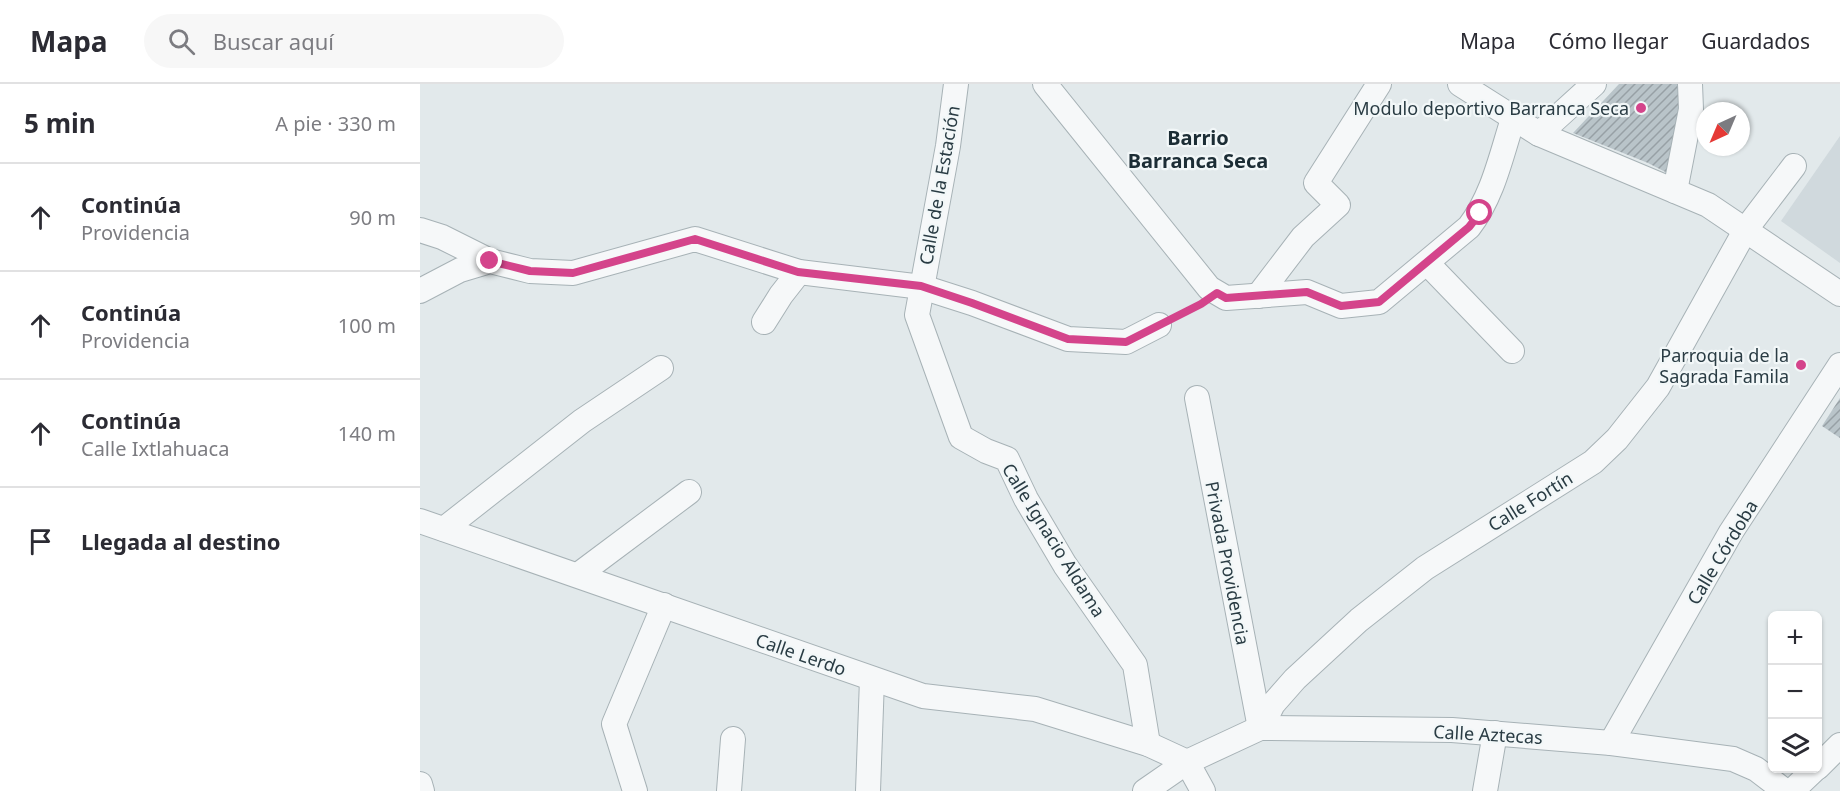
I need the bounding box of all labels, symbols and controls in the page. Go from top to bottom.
search box [144,14,564,68]
text: Mapa [30,22,108,60]
icon: search [165,25,198,58]
text: Buscar aquí [213,26,334,56]
text: Mapa [1460,27,1515,55]
text: Cómo llegar [1548,27,1668,55]
text: Guardados [1701,27,1810,55]
place label: Modulo deportivo Barranca Seca [1353,96,1629,120]
marker: Modulo deportivo Barranca Seca [1634,101,1648,115]
north arrow [1696,102,1750,156]
street label: Calle de la Estación [913,103,965,267]
text: 5 min [24,105,96,141]
text: A pie · 330 m [275,110,396,137]
district label: Barrio Barranca Seca [1128,124,1268,174]
text: Continúa [81,189,181,219]
route start [1466,199,1492,225]
icon: ahead [24,201,57,234]
text: 90 m [349,204,396,231]
text: Providencia [81,219,190,246]
route end [476,247,502,273]
text: Continúa [81,297,181,327]
icon: ahead [24,309,57,342]
text: 100 m [338,312,396,339]
text: Providencia [81,327,190,354]
place label: Parroquia de la Sagrada Famila [1659,343,1789,388]
marker: Parroquia de la Sagrada Famila [1794,358,1808,372]
text: Continúa [81,405,181,435]
icon: ahead [24,417,57,450]
text: 140 m [338,420,396,447]
text: Calle Ixtlahuaca [81,435,229,462]
street label: Calle Ignacio Aldama [997,459,1111,621]
street label: Calle Fortín [1483,466,1577,536]
street label: Privada Providencia [1200,479,1256,647]
street label: Calle Córdoba [1681,495,1763,609]
icon: arrive [24,525,57,558]
text: Llegada al destino [81,526,281,556]
map controls [1768,611,1822,773]
button: + [1768,611,1822,665]
street label: Calle Lerdo [753,627,849,681]
button: − [1768,665,1822,719]
street label: Calle Aztecas [1433,719,1543,749]
button: layers [1768,719,1822,773]

